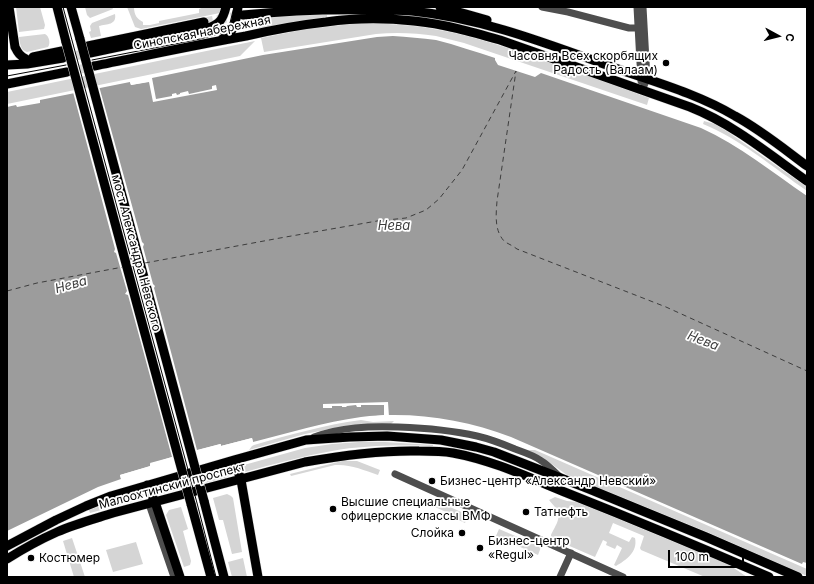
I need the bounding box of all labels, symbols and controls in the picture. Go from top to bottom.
street label: Синопская набережная [132,13,272,53]
north arrow [758,16,798,56]
text: С [782,33,797,42]
place label: Часовня Всех скорбящих Радость (Валаам) [508,49,658,77]
marker: Часовня Всех скорбящих Радость (Валаам) [661,58,671,68]
street label: мост Александра Невского [108,173,164,333]
water label: Нева [378,218,410,234]
water label: Нева [53,273,89,297]
water label: Нева [685,328,721,354]
street label: Малоохтинский проспект [97,460,247,512]
place label: Бизнес-центр «Александр Невский» [440,474,656,488]
marker: Бизнес-центр «Александр Невский» [427,476,437,486]
place label: Высшие специальные офицерские классы ВМФ [341,495,491,523]
marker: Высшие специальные офицерские классы ВМФ [328,504,338,514]
place label: Татнефть [534,505,588,519]
marker: Татнефть [521,507,531,517]
place label: Слойка [411,526,454,540]
marker: Слойка [457,528,467,538]
place label: Бизнес-центр «Regul» [488,534,570,562]
scale bar [670,542,746,568]
marker: Бизнес-центр «Regul» [475,543,485,553]
text: 100 m [675,549,709,564]
place label: Костюмер [39,551,100,565]
marker: Костюмер [26,553,36,563]

